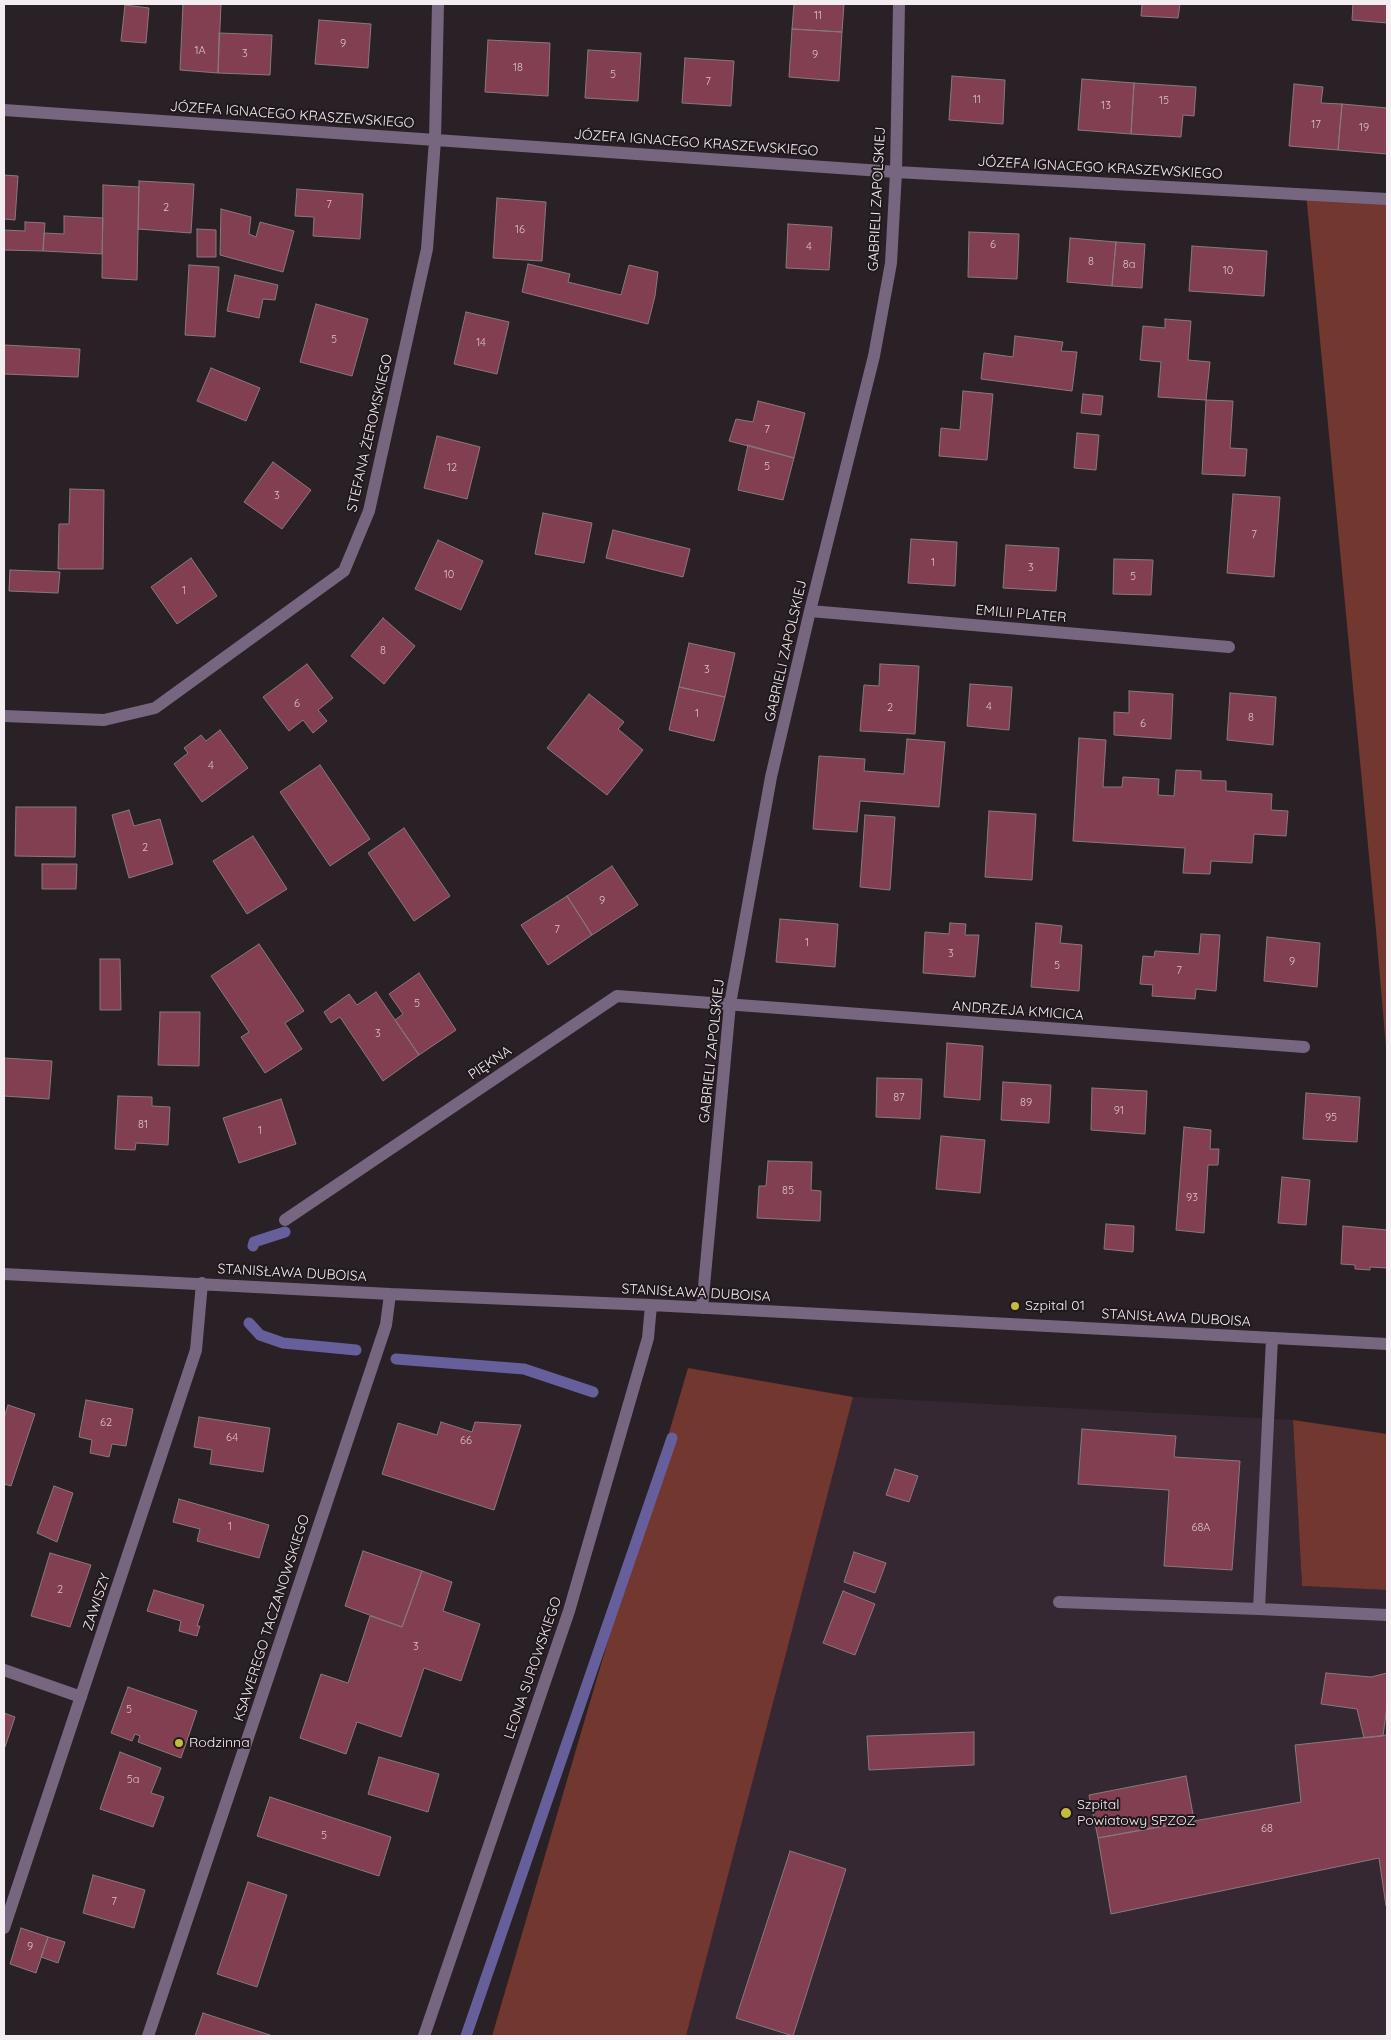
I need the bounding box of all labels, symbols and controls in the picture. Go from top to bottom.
house number: 11 [814,9,822,23]
house number: 9 [340,37,346,51]
house number: 1A [194,44,206,58]
house number: 3 [242,47,248,61]
house number: 9 [812,48,818,62]
house number: 18 [513,61,523,75]
house number: 5 [610,68,616,82]
house number: 7 [705,75,711,89]
house number: 11 [973,93,981,107]
house number: 15 [1159,94,1169,108]
street label: JÓZEFA IGNACEGO KRASZEWSKIEGO [169,98,415,132]
house number: 13 [1101,99,1111,113]
house number: 17 [1311,118,1321,132]
house number: 19 [1359,121,1369,135]
street label: JÓZEFA IGNACEGO KRASZEWSKIEGO [573,126,819,160]
street label: GABRIELI ZAPOLSKIEJ [865,126,889,272]
street label: JÓZEFA IGNACEGO KRASZEWSKIEGO [977,153,1223,183]
house number: 7 [326,198,332,212]
house number: 2 [163,201,169,215]
house number: 16 [515,223,525,237]
house number: 6 [990,238,996,252]
house number: 4 [806,240,812,254]
house number: 8 [1088,255,1094,269]
house number: 8a [1123,258,1135,272]
house number: 10 [1223,264,1233,278]
house number: 5 [331,333,337,347]
house number: 14 [476,336,486,350]
street label: STEFANA ŻEROMSKIEGO [344,352,396,514]
house number: 7 [764,423,770,437]
house number: 5 [764,460,770,474]
house number: 12 [447,461,457,475]
house number: 3 [274,489,280,503]
house number: 7 [1251,528,1257,542]
house number: 1 [931,556,935,570]
house number: 3 [1028,561,1034,575]
house number: 10 [444,568,454,582]
house number: 5 [1130,570,1136,584]
street label: GABRIELI ZAPOLSKIEJ [762,579,810,723]
house number: 1 [182,584,186,598]
street label: EMILII PLATER [975,602,1067,626]
house number: 8 [380,644,386,658]
house number: 3 [704,663,710,677]
house number: 6 [294,697,300,711]
house number: 4 [986,700,992,714]
house number: 2 [887,701,893,715]
house number: 1 [695,707,699,721]
house number: 8 [1248,711,1254,725]
house number: 6 [1140,717,1146,731]
house number: 4 [208,759,214,773]
house number: 2 [142,841,148,855]
house number: 9 [599,894,605,908]
house number: 7 [554,923,560,937]
house number: 1 [805,936,809,950]
house number: 3 [948,947,954,961]
house number: 9 [1289,955,1295,969]
house number: 5 [1054,959,1060,973]
house number: 7 [1176,964,1182,978]
street label: GABRIELI ZAPOLSKIEJ [696,978,728,1124]
house number: 5 [414,997,420,1011]
street label: ANDRZEJA KMICICA [952,998,1084,1024]
house number: 3 [375,1027,381,1041]
street label: PIĘKNA [465,1042,515,1084]
house number: 87 [893,1091,905,1105]
house number: 89 [1020,1096,1032,1110]
house number: 91 [1114,1104,1124,1118]
house number: 95 [1325,1111,1337,1125]
house number: 81 [138,1118,148,1132]
house number: 1 [258,1124,262,1138]
house number: 85 [782,1184,794,1198]
house number: 93 [1186,1191,1198,1205]
street label: STANISŁAWA DUBOISA [217,1261,367,1285]
street label: STANISŁAWA DUBOISA [621,1281,771,1305]
place label: Szpital 01 [1025,1298,1085,1314]
marker: Szpital 01 [1009,1300,1021,1312]
street label: STANISŁAWA DUBOISA [1101,1306,1251,1330]
house number: 62 [100,1416,112,1430]
house number: 64 [226,1431,238,1445]
house number: 66 [460,1434,472,1448]
street label: KSAWEREGO TACZANOWSKIEGO [231,1512,313,1724]
house number: 1 [228,1520,232,1534]
house number: 68A [1192,1521,1210,1535]
street label: ZAWISZY [80,1571,114,1633]
house number: 2 [57,1583,63,1597]
street label: LEONA SUROWSKIEGO [501,1595,565,1741]
house number: 3 [413,1640,419,1654]
house number: 5 [126,1703,132,1717]
place label: Rodzinna [189,1735,250,1751]
marker: Rodzinna [173,1737,185,1749]
house number: 5a [127,1773,139,1787]
place label: Szpital Powiatowy SPZOZ [1077,1797,1196,1830]
marker: Szpital Powiatowy SPZOZ [1059,1806,1073,1820]
house number: 68 [1261,1822,1273,1836]
house number: 5 [321,1829,327,1843]
house number: 7 [111,1895,117,1909]
house number: 9 [27,1940,33,1954]

